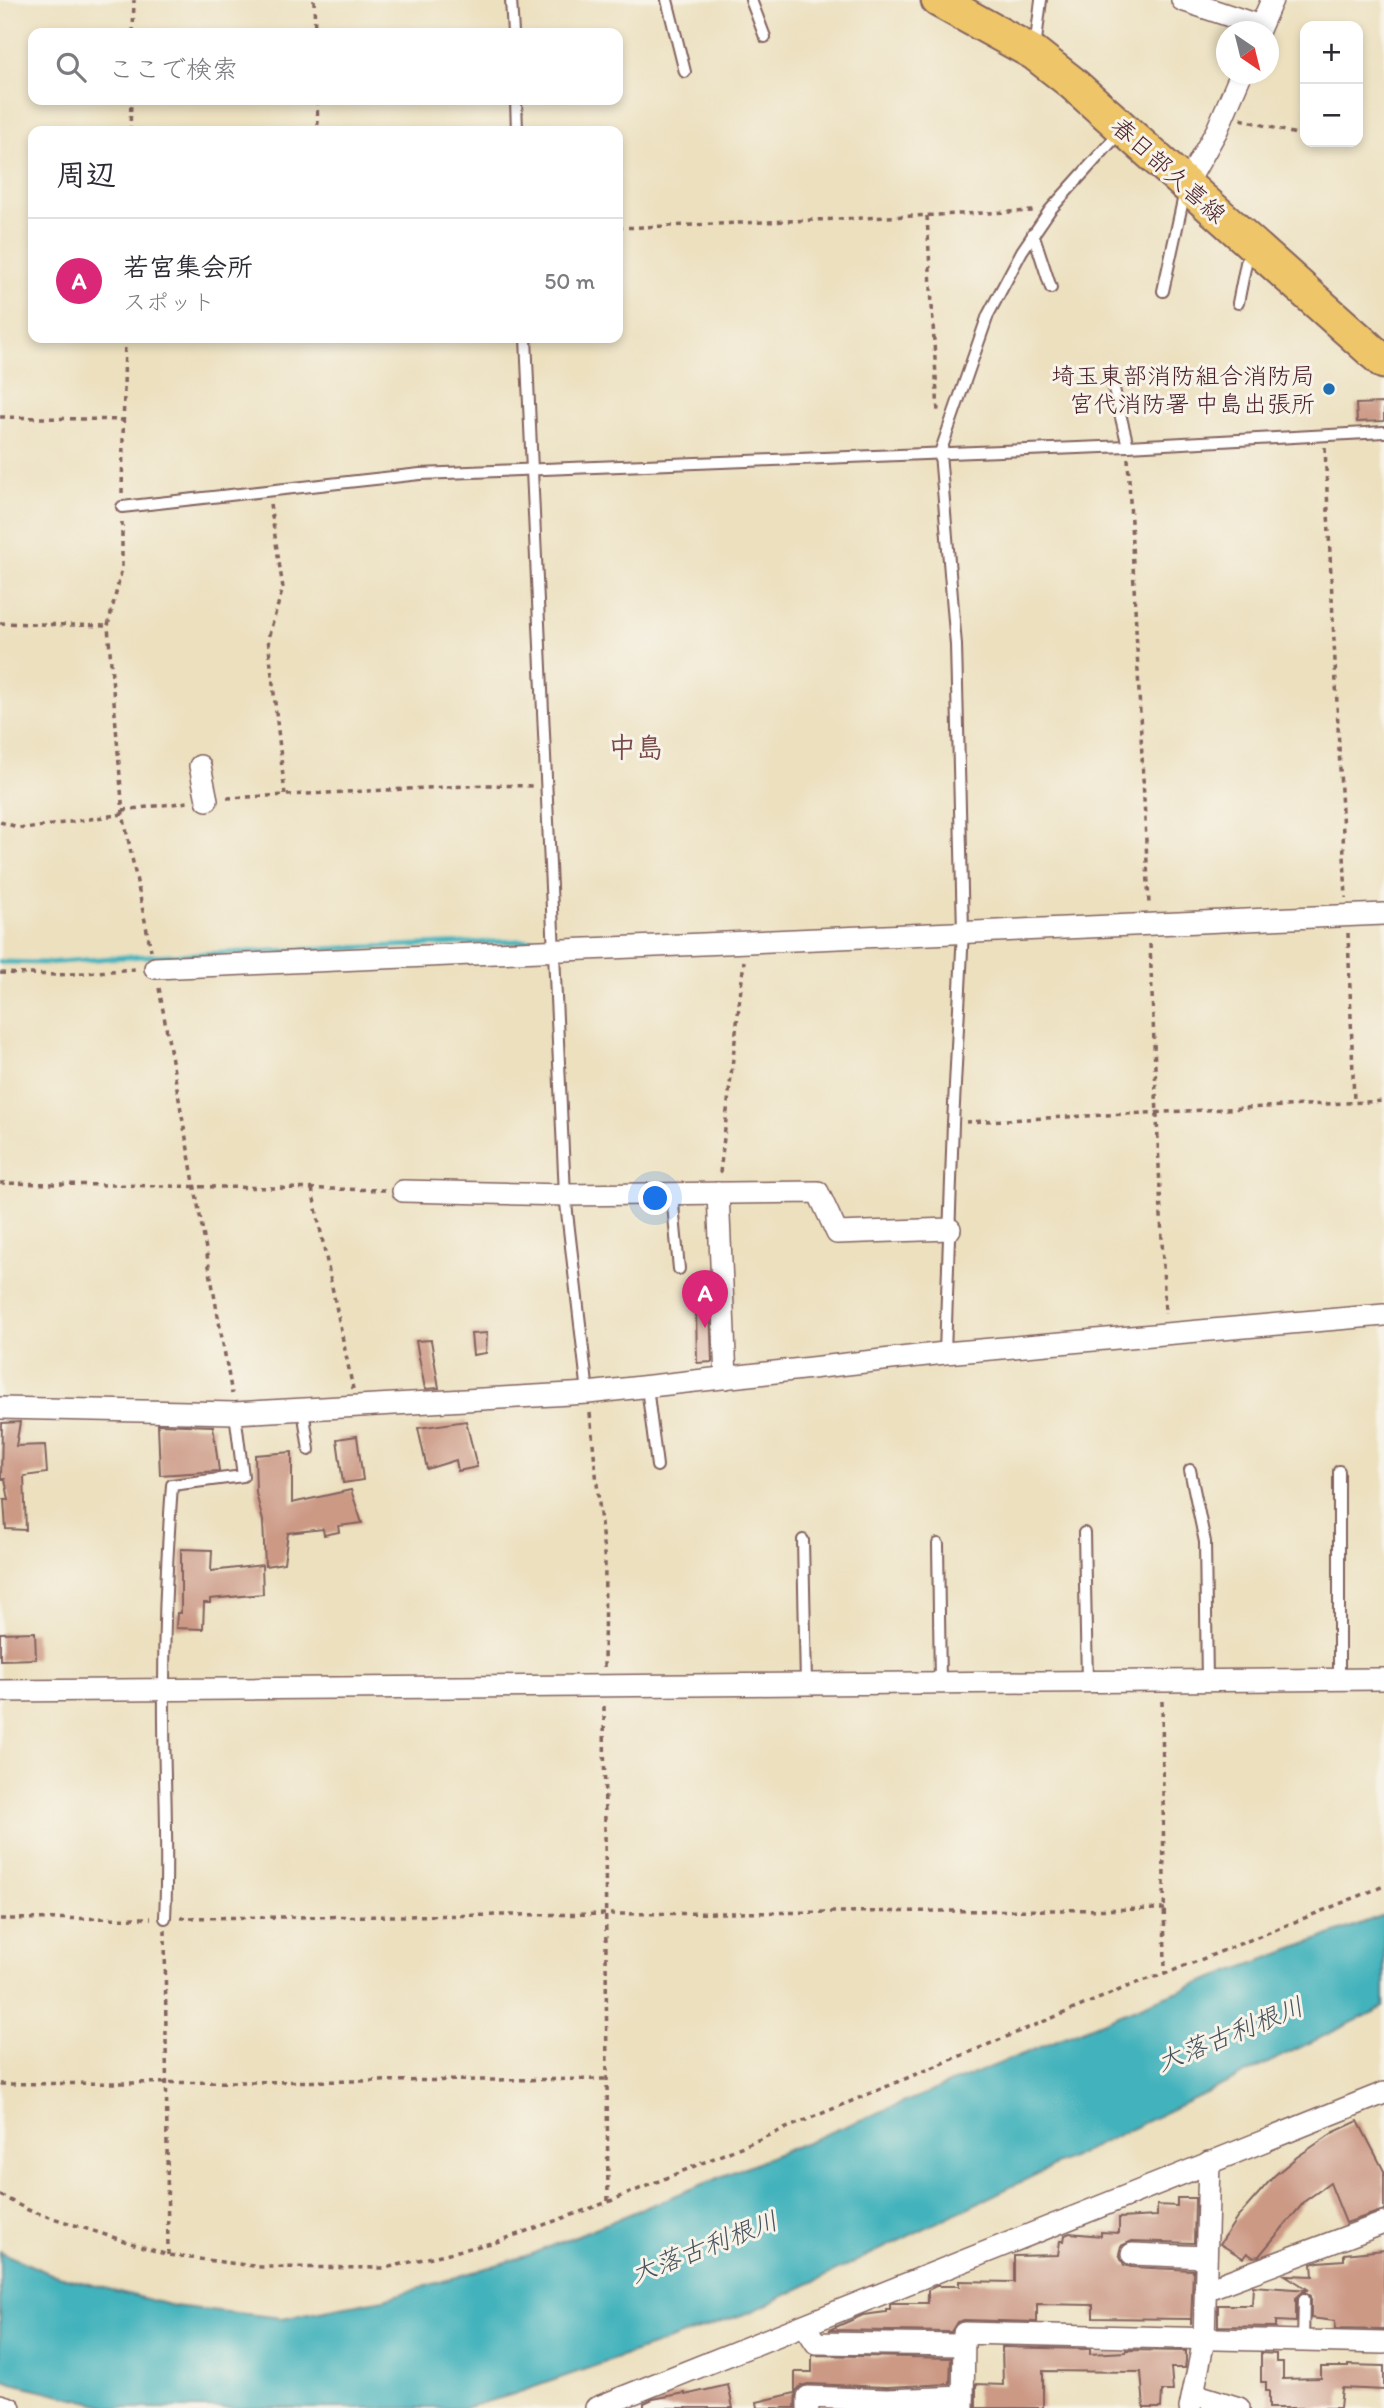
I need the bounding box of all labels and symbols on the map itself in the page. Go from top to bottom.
north arrow [1216,21,1279,84]
street label: 春日部久喜線 [1106,111,1232,229]
place label: 埼玉東部消防組合消防局 宮代消防署 中島出張所 [1051,361,1315,418]
marker: 埼玉東部消防組合消防局 宮代消防署 中島出張所 [1321,381,1337,397]
district label: 中島 [608,730,664,764]
your location [638,1181,672,1215]
pin: A [682,1270,728,1328]
water label: 大落古利根川 [1152,1990,1308,2078]
water label: 大落古利根川 [625,2204,783,2290]

